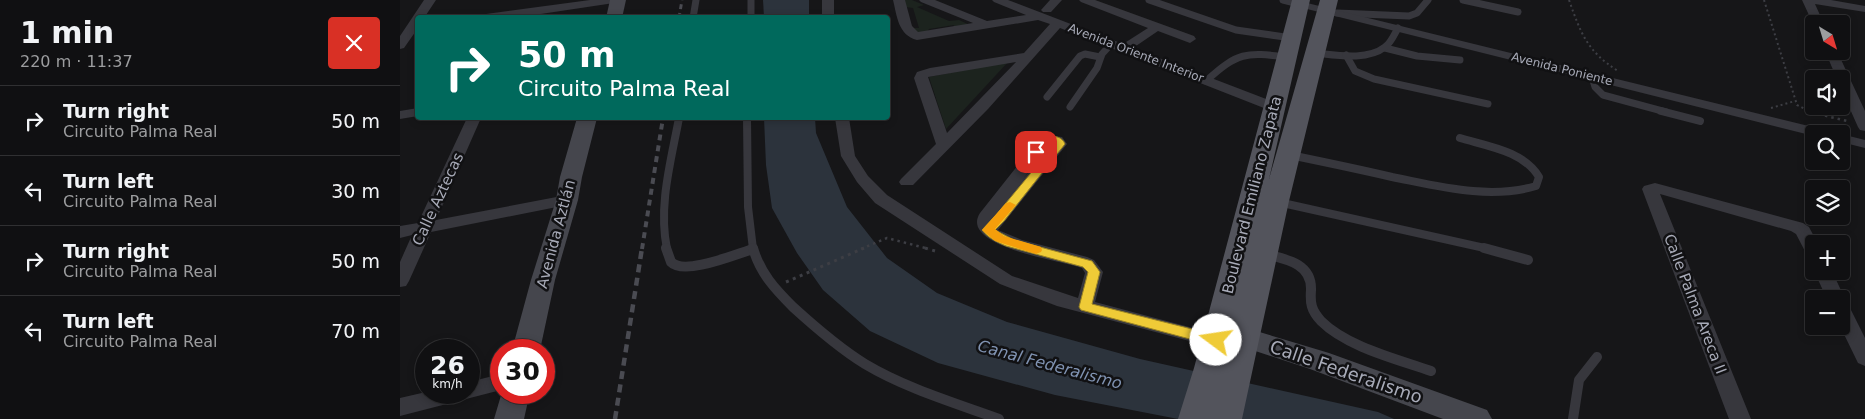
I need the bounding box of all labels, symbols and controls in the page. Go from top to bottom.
text: 1 min [20,15,114,50]
north arrow [1805,15,1850,60]
map controls [1805,15,1850,335]
button: close [328,17,380,69]
street label: Avenida Oriente Interior [1066,21,1206,85]
icon: right [435,35,500,100]
text: 50 m [518,35,615,75]
street label: Avenida Poniente [1510,50,1614,88]
text: 220 m · 11:37 [20,52,133,71]
button: sound [1805,70,1850,115]
text: Circuito Palma Real [518,76,730,101]
street label: Boulevard Emiliano Zapata [1219,94,1285,296]
text: Turn right [63,100,169,122]
icon: right [20,107,48,135]
text: 50 m [331,110,380,132]
text: Circuito Palma Real [63,122,218,141]
button: search [1805,125,1850,170]
pin [1015,131,1057,173]
icon: arrive [1022,138,1050,166]
street label: Calle Aztecas [409,149,467,248]
text: Turn left [63,170,154,192]
icon: left [20,177,48,205]
street label: Avenida Aztlán [533,178,579,290]
text: 30 m [331,180,380,202]
button: layers [1805,180,1850,225]
text: Circuito Palma Real [63,192,218,211]
street label: Calle Palma Areca II [1660,231,1730,377]
button: + [1805,235,1850,280]
text: Turn right [63,240,169,262]
icon: right [20,247,48,275]
text: 50 m [331,250,380,272]
text: Circuito Palma Real [63,262,218,281]
button: − [1805,290,1850,335]
text: Turn left [63,310,154,332]
position arrow [1189,313,1241,365]
icon: left [20,317,48,345]
text: 70 m [331,320,380,342]
text: Circuito Palma Real [63,332,218,351]
water label: Canal Federalismo [976,336,1124,393]
street label: Calle Federalismo [1267,336,1425,407]
speed limit sign: 30 [490,339,555,404]
text: 26 [430,351,465,380]
text: km/h [432,377,463,391]

